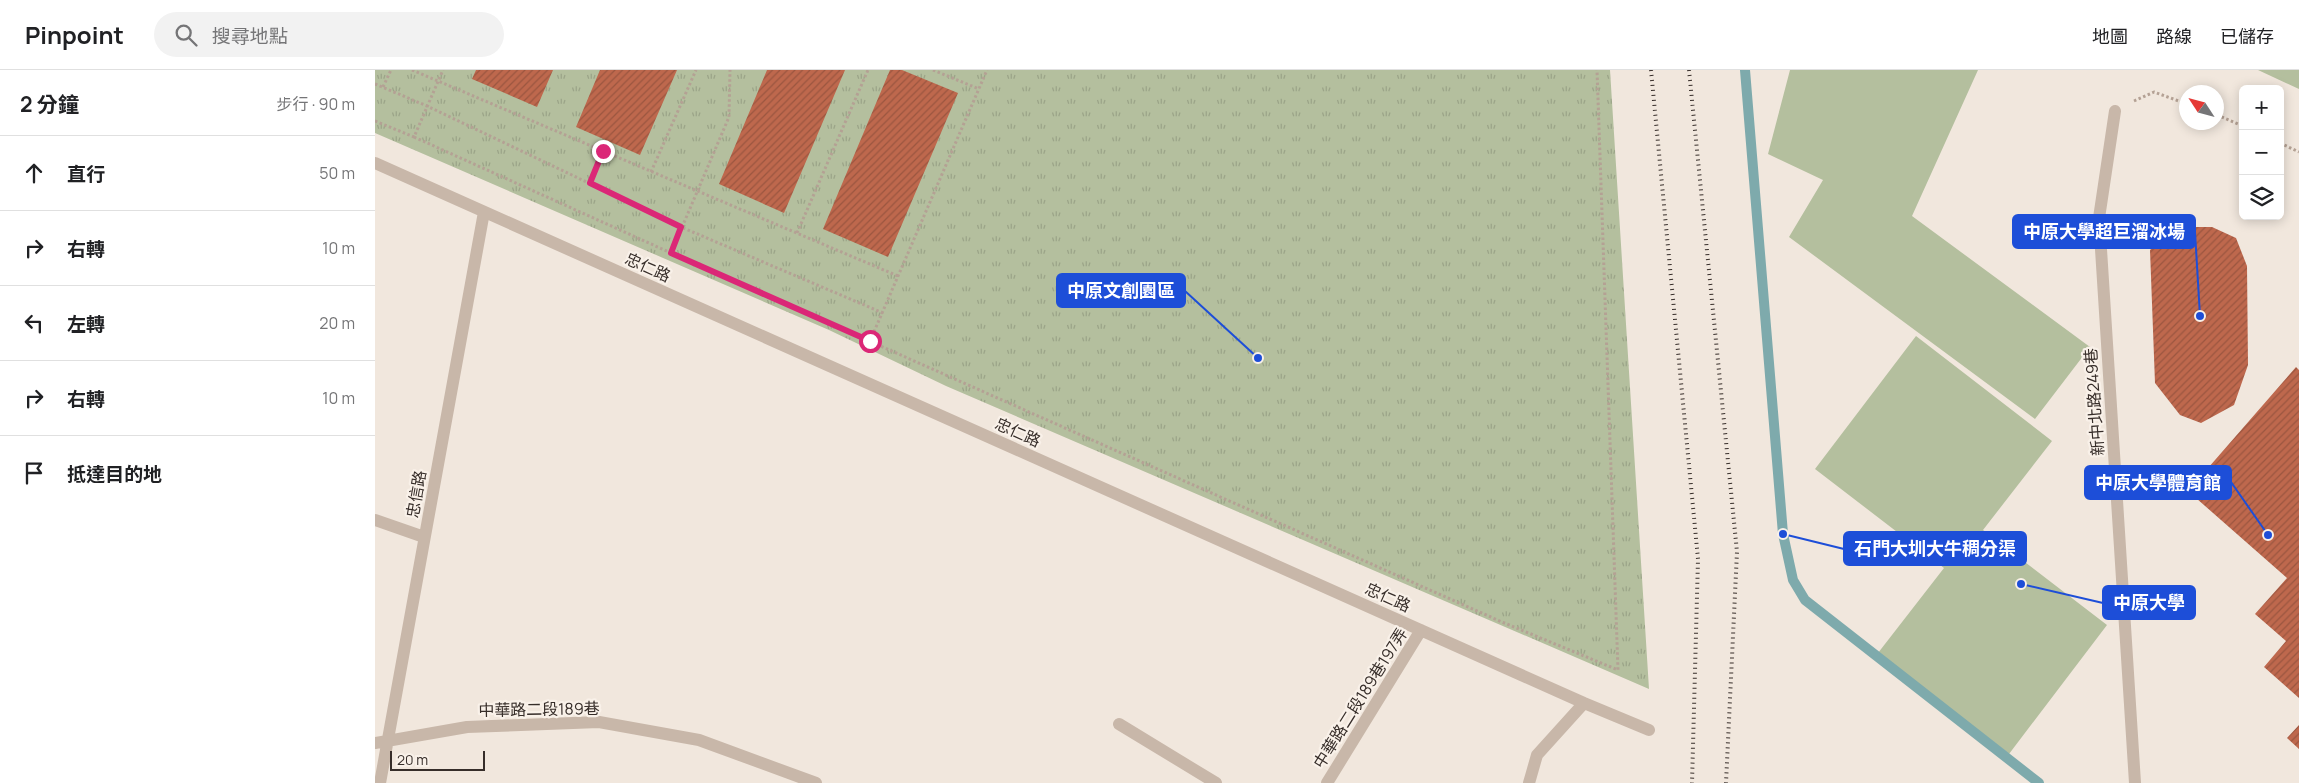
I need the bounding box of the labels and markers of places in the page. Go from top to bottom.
callout: 中原大學超巨溜冰場 [2013,215,2195,248]
callout: 中原文創園區 [1057,274,1185,307]
callout: 中原大學體育館 [2085,466,2231,499]
callout: 石門大圳大牛稠分渠 [1844,532,2026,565]
callout: 中原大學 [2103,586,2195,619]

